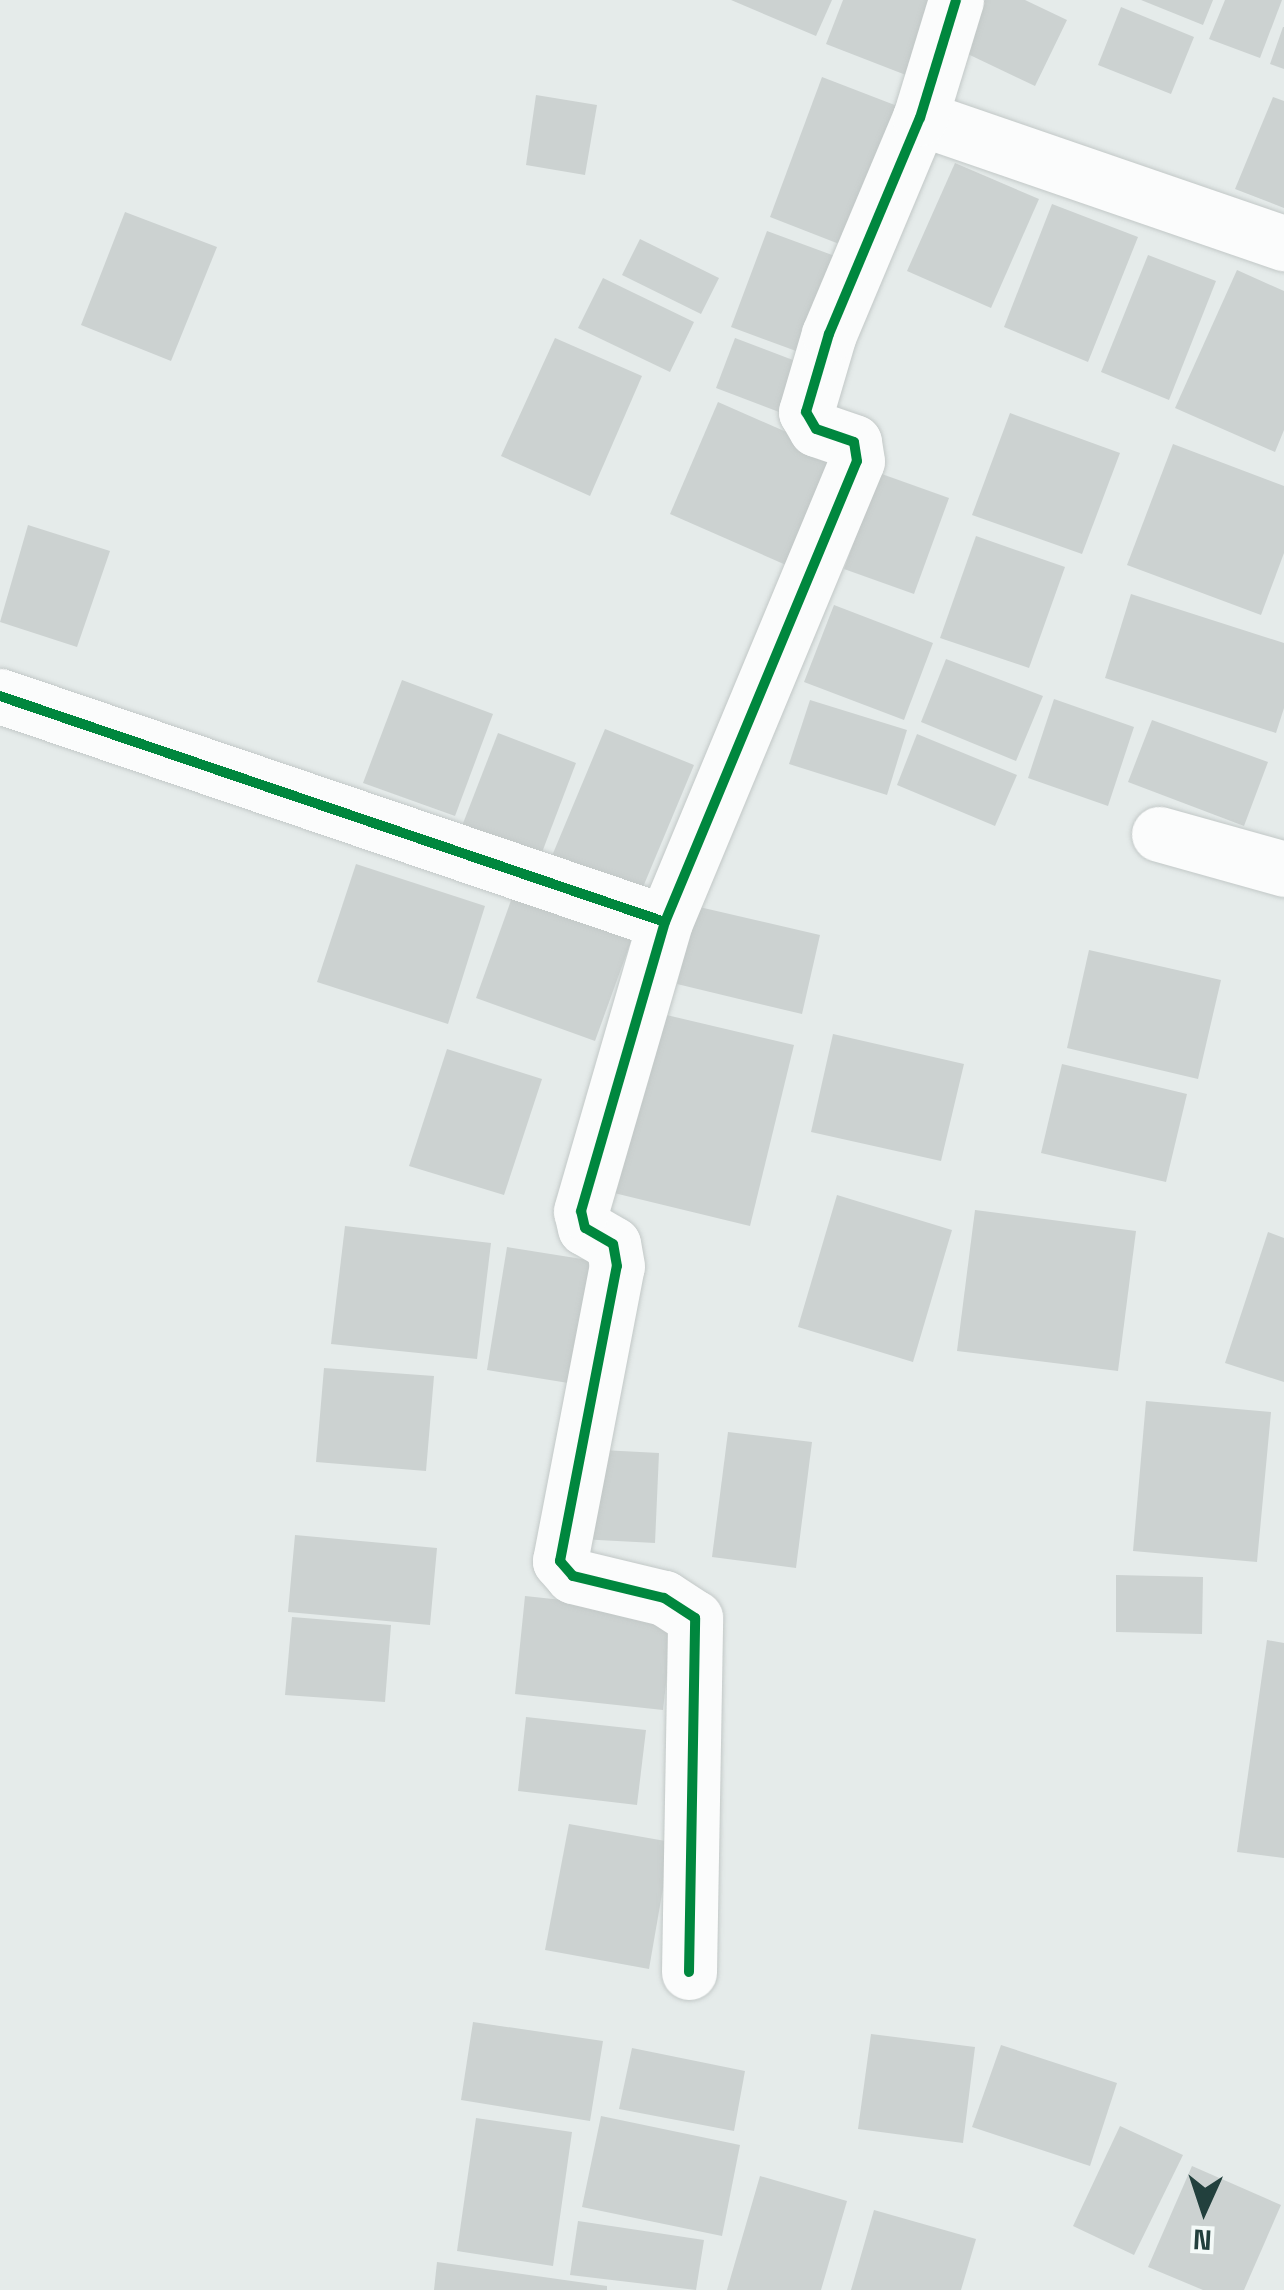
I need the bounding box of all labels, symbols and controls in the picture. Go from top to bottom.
north arrow [1154,2160,1254,2260]
text: N [1192,2221,1213,2258]

